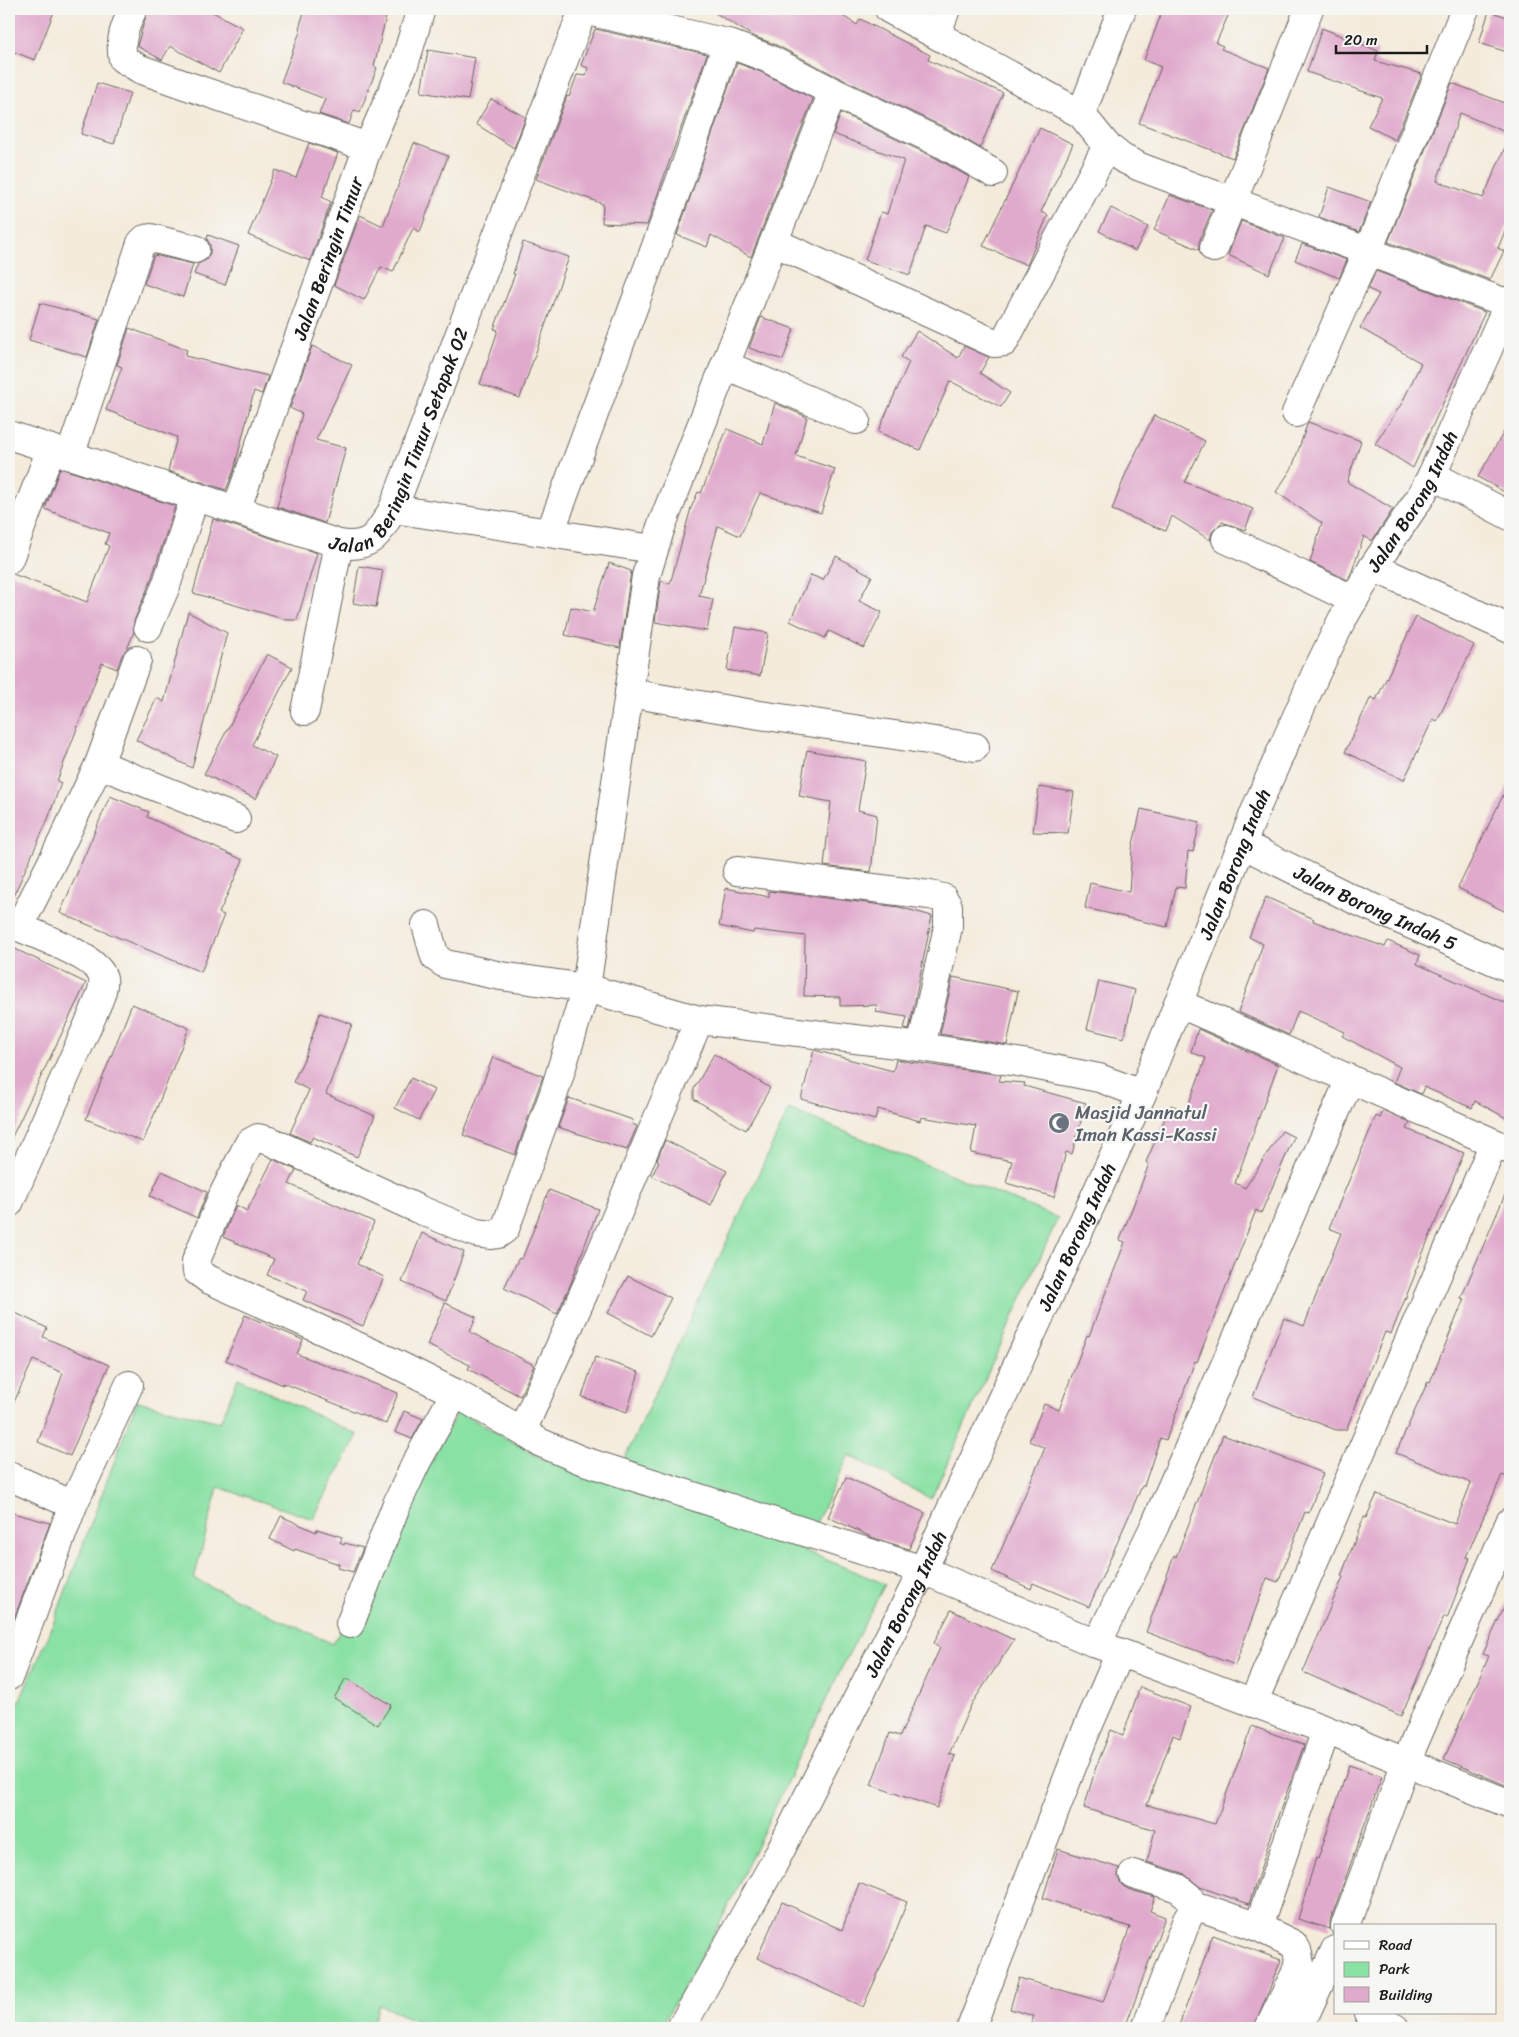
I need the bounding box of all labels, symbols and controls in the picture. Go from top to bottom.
scale bar [1336,22,1428,54]
text: 20 m [1344,27,1378,53]
street label: Jalan Beringin Timur [282,171,373,345]
street label: Jalan Beringin Timur Setapak 02 [324,322,477,562]
street label: Jalan Borong Indah [1357,425,1466,580]
street label: Jalan Borong Indah [1189,783,1279,945]
street label: Jalan Borong Indah 5 [1287,855,1463,960]
place label: Masjid Jannatul Iman Kassi-Kassi [1074,1096,1217,1151]
mosque icon: Masjid Jannatul Iman Kassi-Kassi [1047,1111,1071,1135]
street label: Jalan Borong Indah [1028,1157,1125,1317]
street label: Jalan Borong Indah [854,1525,955,1684]
legend [1334,1924,1496,2014]
text: Road [1379,1932,1412,1958]
text: Park [1379,1956,1410,1982]
text: Building [1379,1982,1433,2008]

